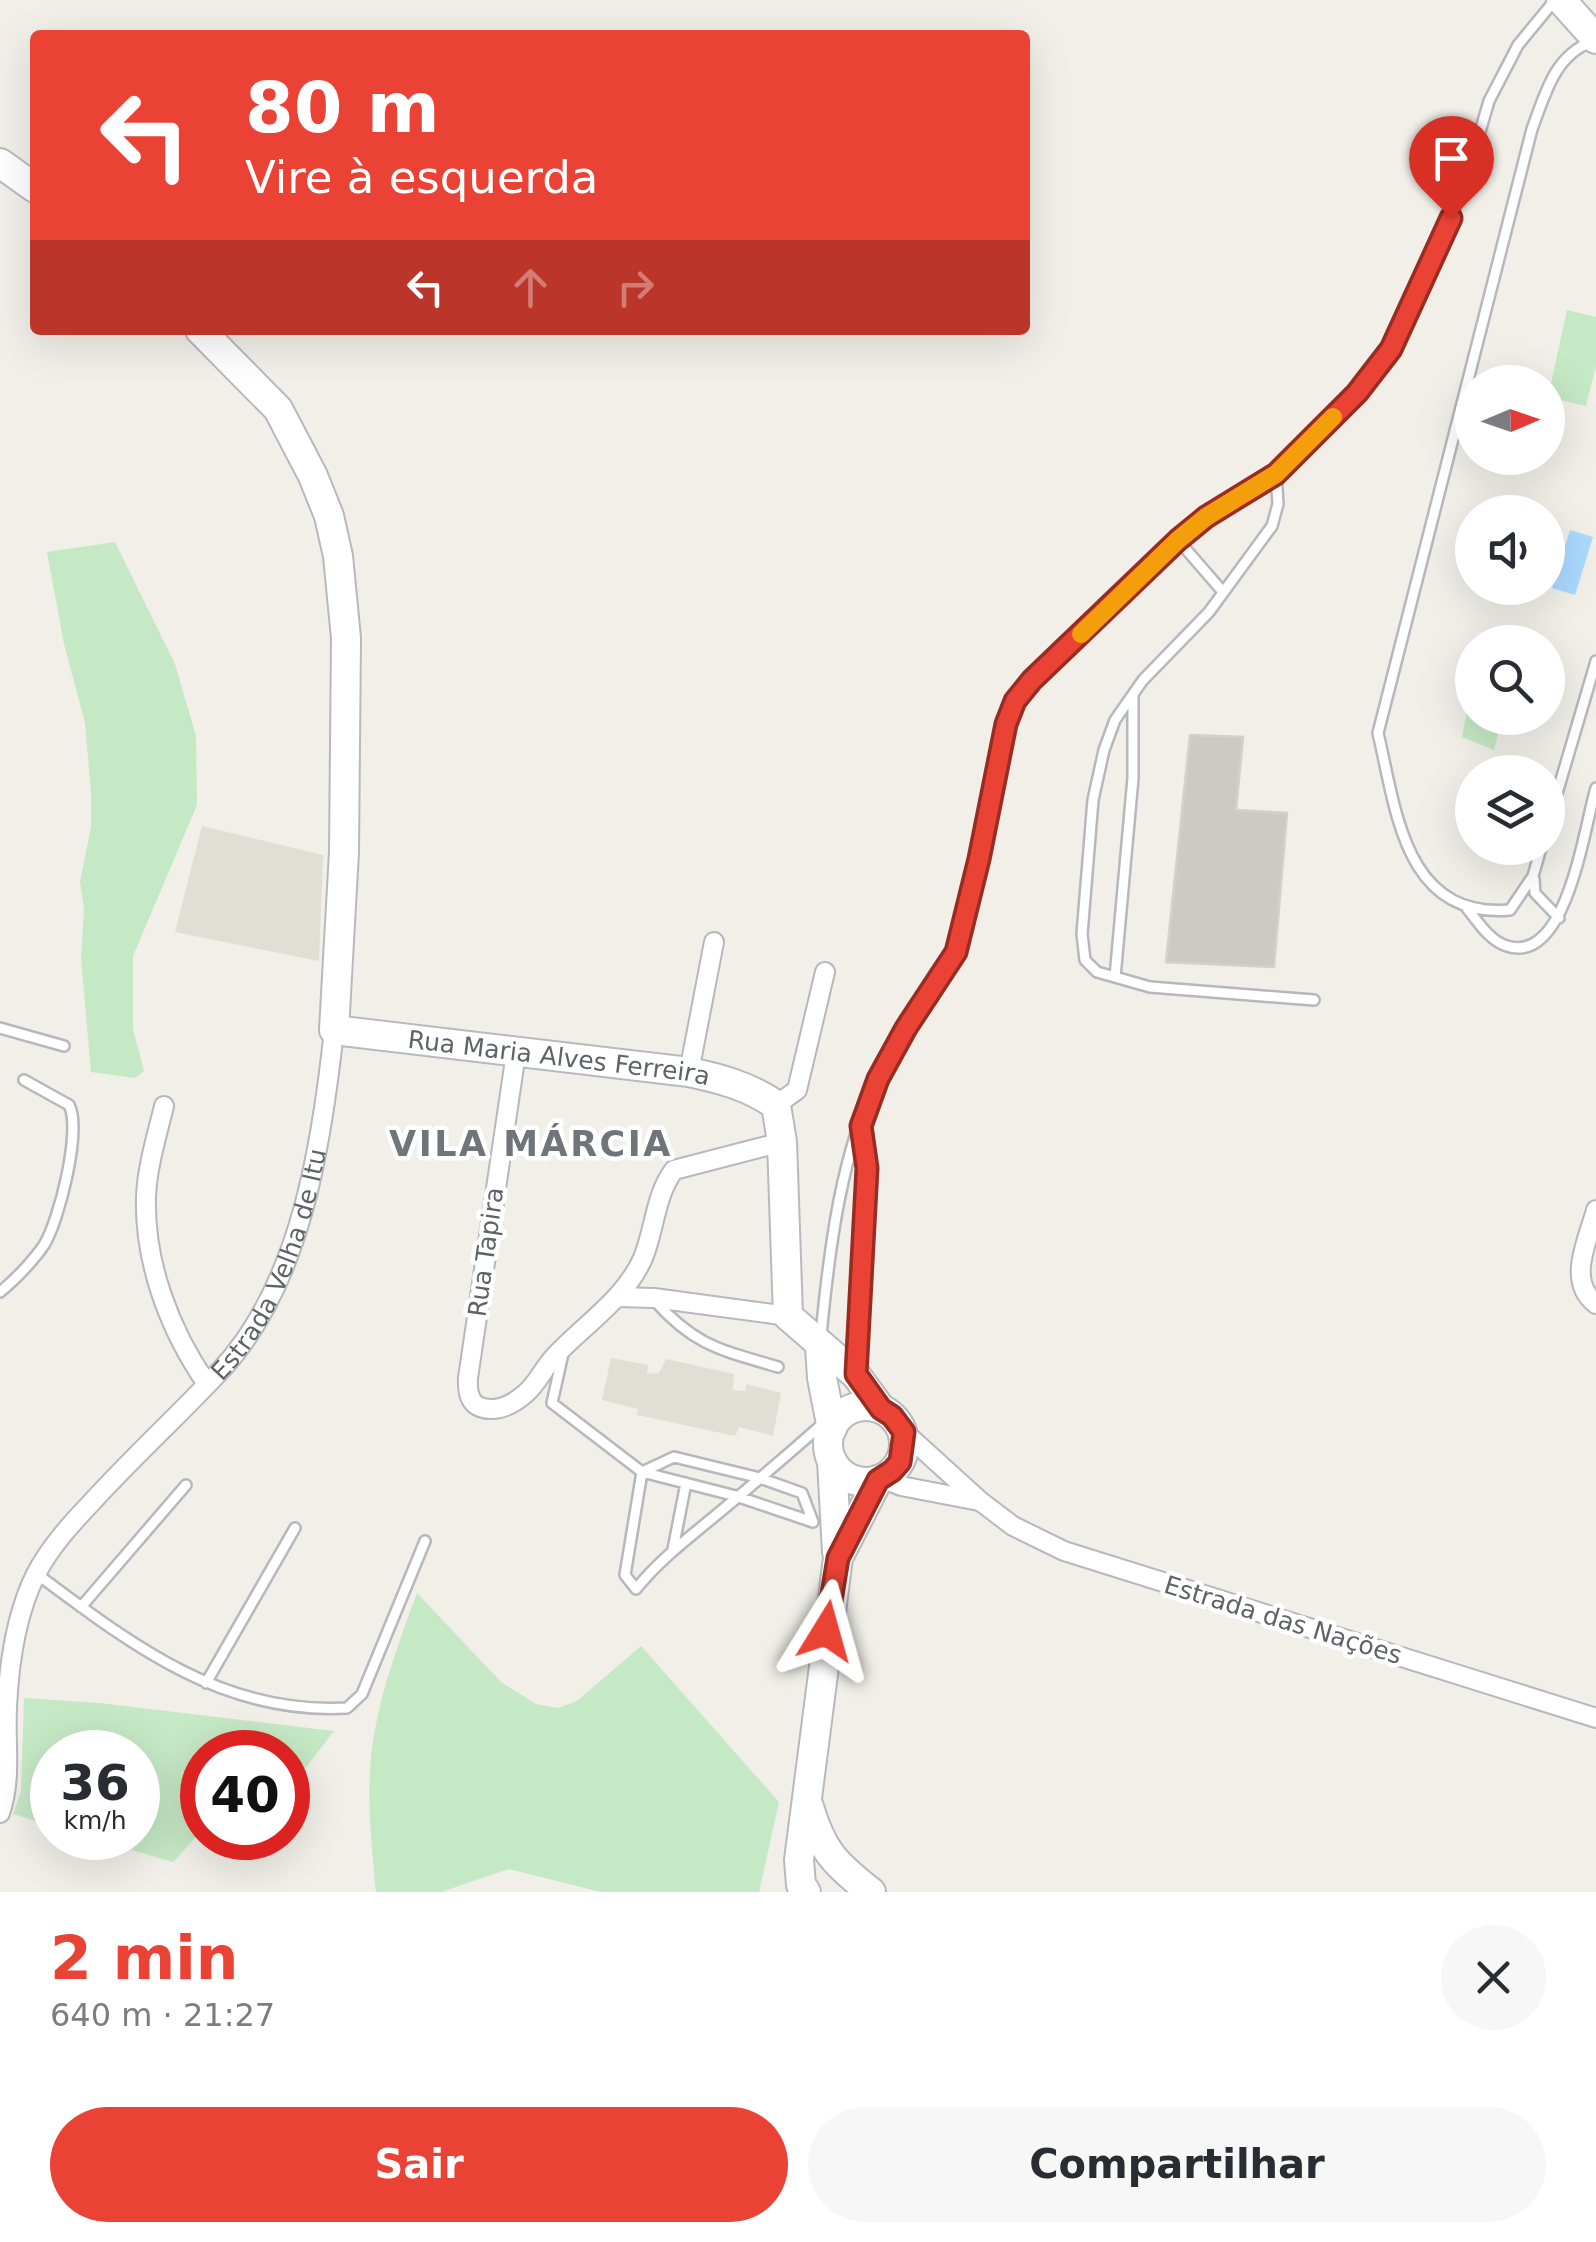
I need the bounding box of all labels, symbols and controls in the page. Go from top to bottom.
text: 80 m [245,67,440,149]
icon: left [80,70,210,200]
pin [1409,116,1494,219]
icon: arrive [1424,131,1479,186]
text: Vire à esquerda [245,151,598,204]
icon: left [398,260,453,315]
icon: ahead [503,260,558,315]
icon: right [608,260,663,315]
north arrow [1455,365,1565,475]
map controls [1455,365,1565,865]
button: sound [1455,495,1565,605]
button: search [1455,625,1565,735]
button: layers [1455,755,1565,865]
street label: Rua Maria Alves Ferreira [406,1024,713,1091]
district label: VILA MÁRCIA [389,1123,673,1164]
street label: Estrada Velha de Itu [205,1146,331,1386]
street label: Rua Tapira [463,1185,509,1319]
street label: Estrada das Nações [1161,1570,1405,1670]
position arrow [774,1579,878,1683]
speed limit sign: 40 [180,1730,310,1860]
text: 36 [60,1754,130,1812]
text: km/h [63,1806,127,1835]
text: 2 min [50,1923,238,1993]
button: close [1441,1925,1546,2030]
text: 640 m · 21:27 [50,1996,275,2034]
button: Sair [50,2107,788,2222]
button: Compartilhar [808,2107,1546,2222]

